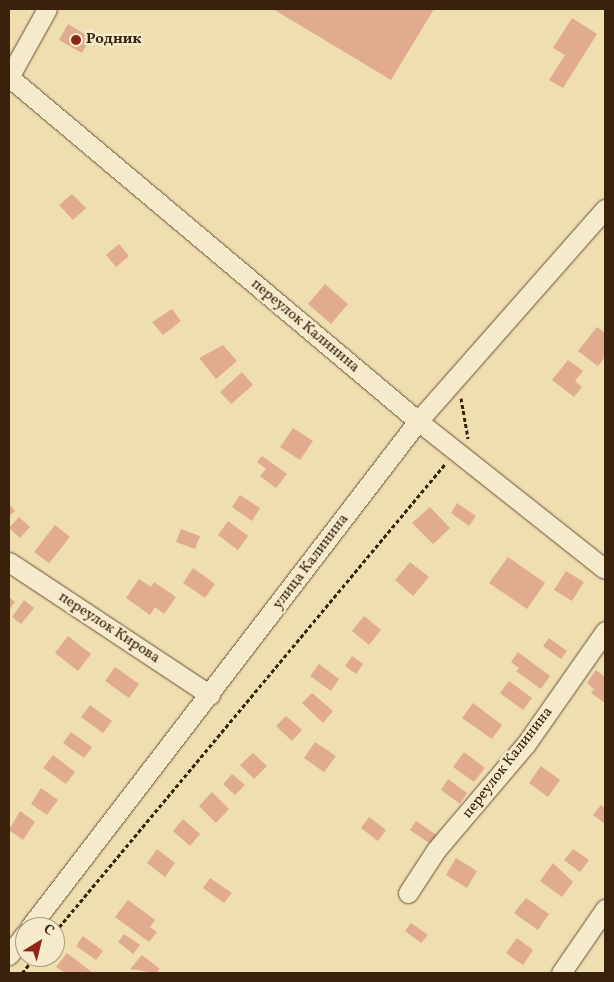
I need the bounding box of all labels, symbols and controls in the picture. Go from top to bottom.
place label: Родник [86,31,141,49]
marker: Родник [70,34,82,46]
street label: переулок Калинина [247,275,363,377]
street label: улица Калинина [269,511,353,613]
street label: переулок Кирова [55,589,163,667]
street label: переулок Калинина [459,704,557,822]
north arrow [15,917,65,967]
text: С [39,920,58,941]

